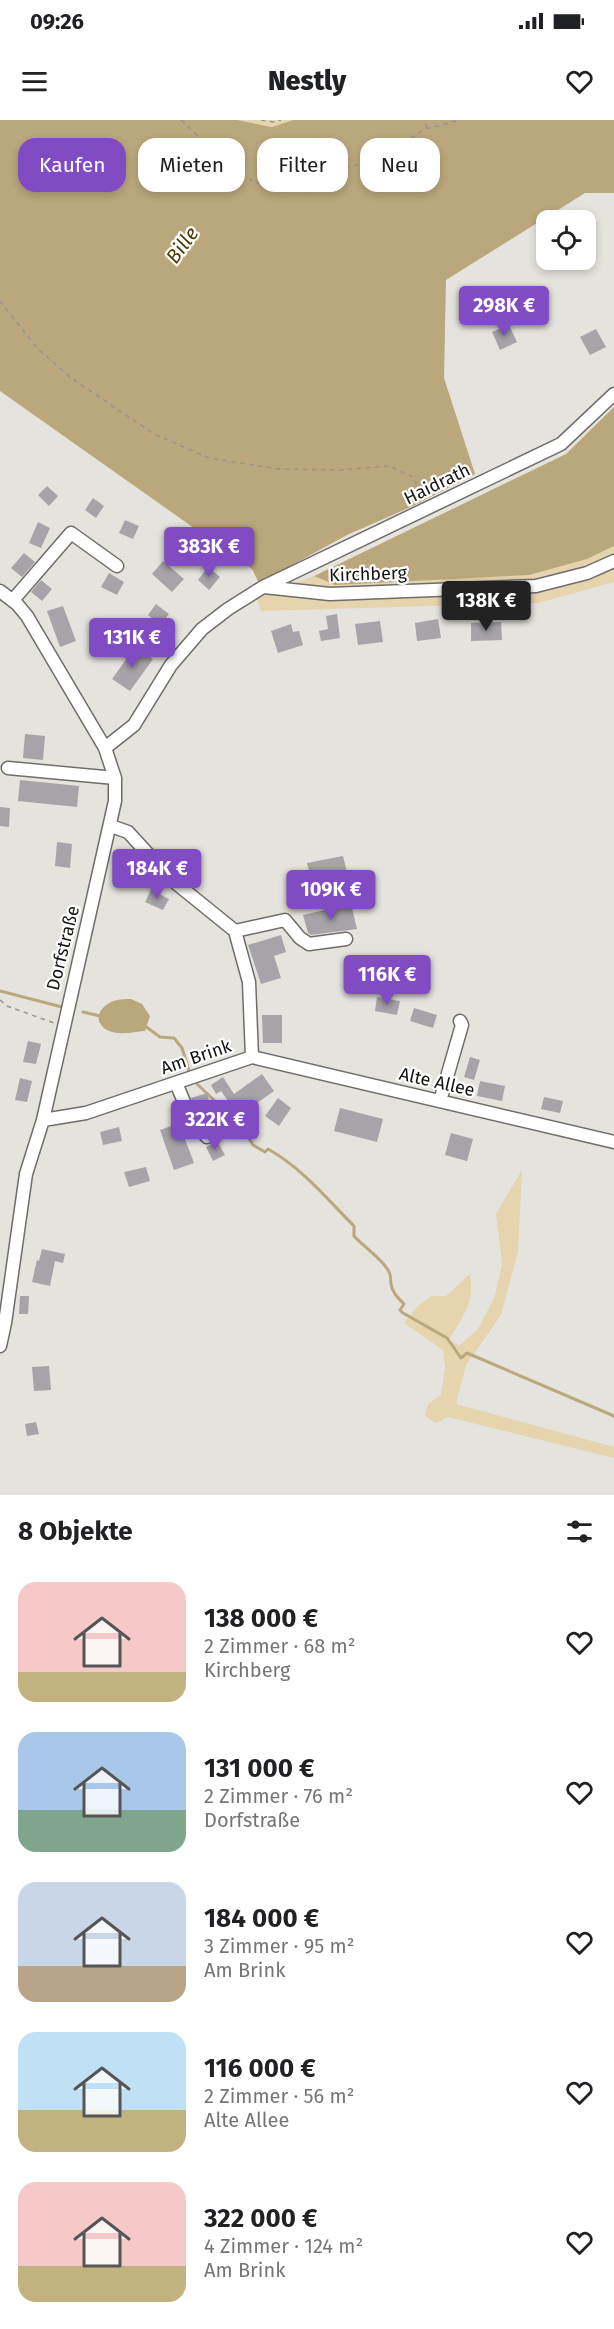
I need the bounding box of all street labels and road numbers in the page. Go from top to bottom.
street label: Haidrath [400,459,474,509]
street label: Kirchberg [329,562,408,586]
street label: Dorfstraße [42,903,84,993]
street label: Am Brink [158,1034,235,1079]
street label: Alte Allee [397,1063,477,1101]

